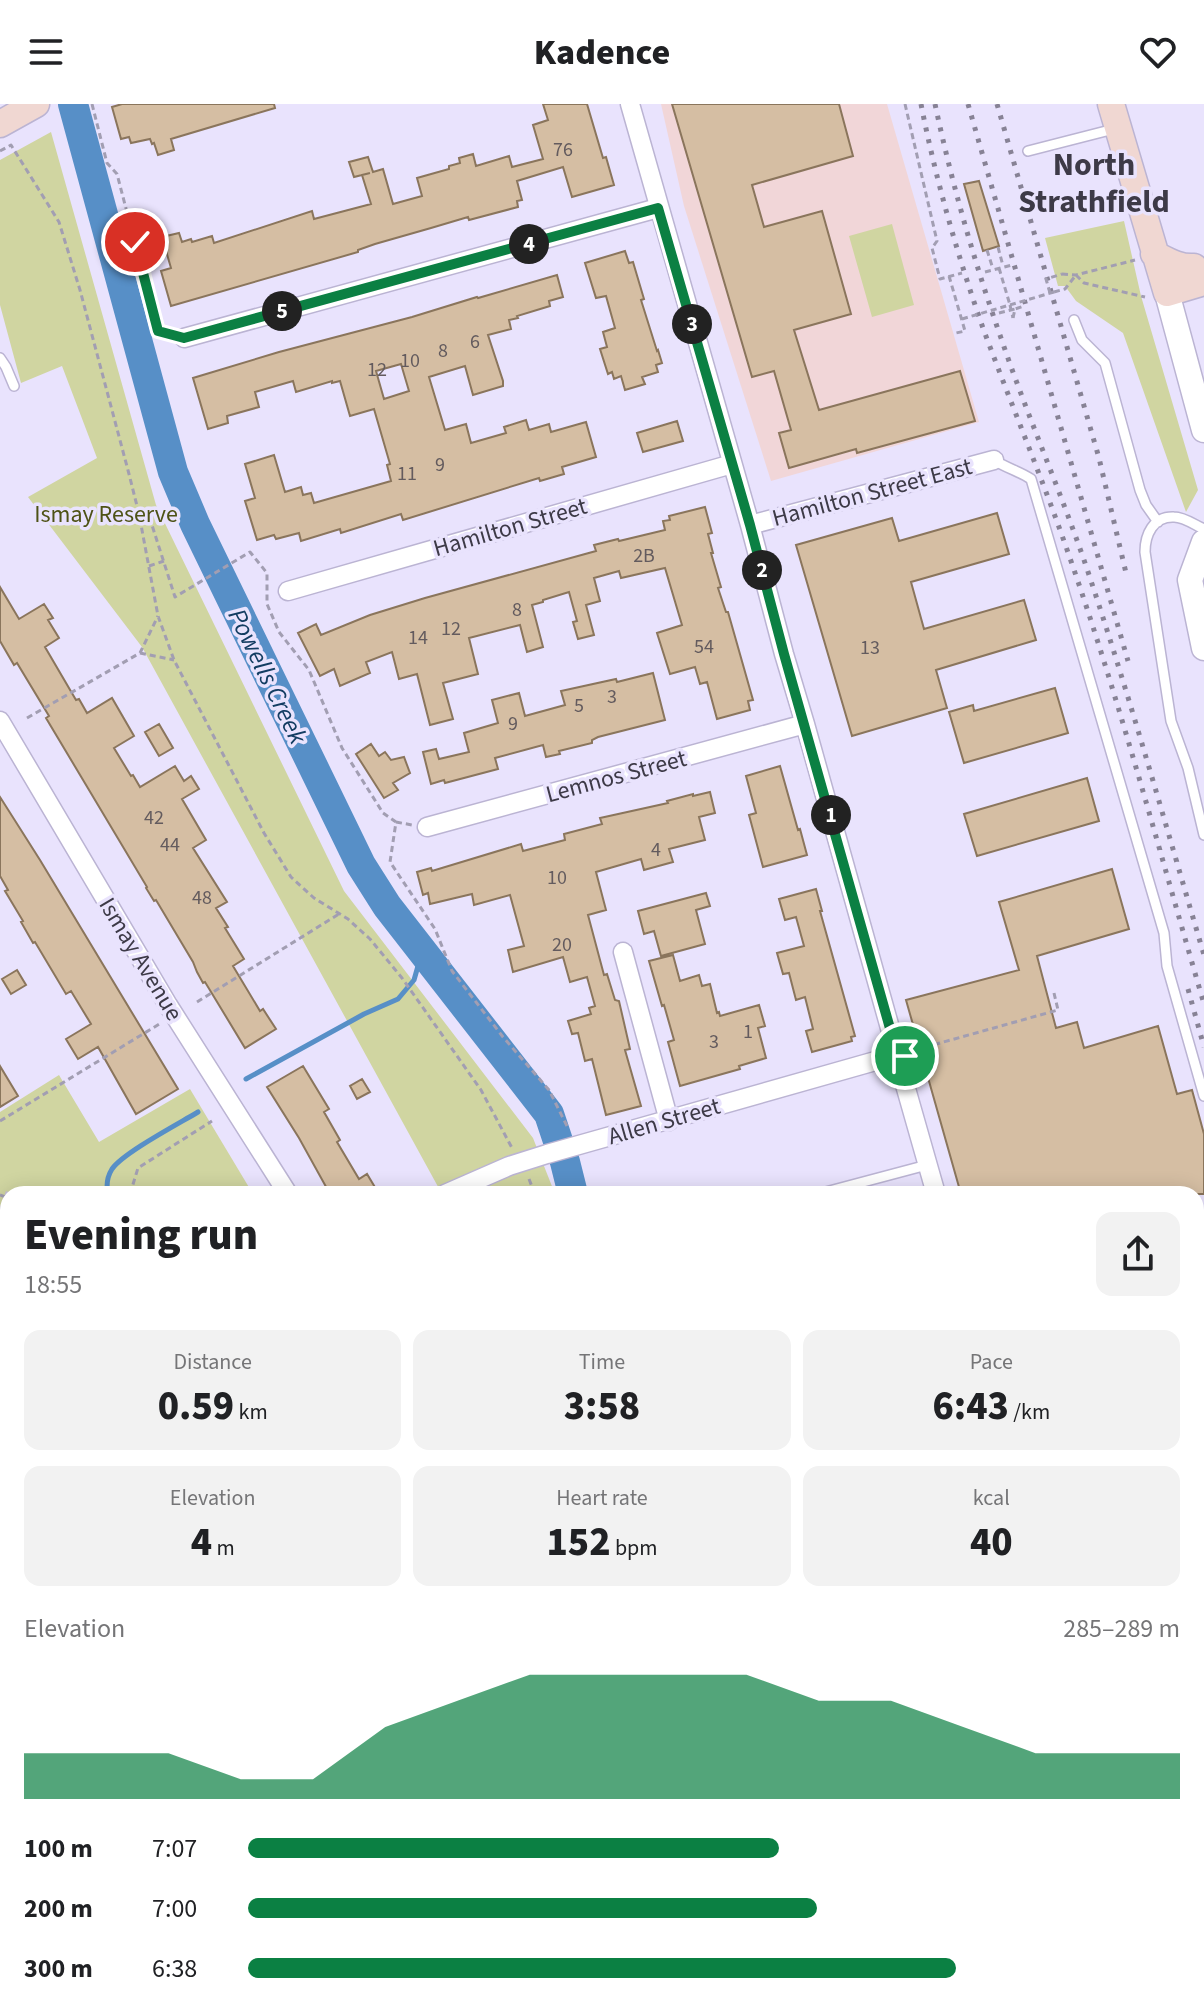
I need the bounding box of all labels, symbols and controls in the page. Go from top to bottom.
text: Kadence [534,27,670,78]
icon: menu [24,30,68,74]
icon: heart [1136,30,1180,74]
house number: 76 [553,136,573,164]
district label: North Strathfield [1018,142,1170,225]
pin [101,208,169,276]
icon: check [113,220,157,264]
pin: 4 [509,224,549,264]
text: 4 [523,228,535,260]
pin: 5 [262,291,302,331]
text: 5 [276,295,288,327]
pin: 3 [672,304,712,344]
text: 3 [686,308,698,340]
house number: 6 [470,328,480,356]
house number: 8 [438,337,448,365]
house number: 10 [400,347,420,375]
house number: 12 [367,356,387,384]
street label: Hamilton Street East [768,449,976,536]
house number: 9 [435,451,445,479]
house number: 11 [397,460,417,488]
street label: Hamilton Street [429,489,591,566]
park label: Ismay Reserve [34,497,178,532]
house number: 2B [633,542,655,570]
pin: 2 [742,550,782,590]
text: 2 [756,554,768,586]
house number: 8 [512,596,522,624]
water label: Powells Creek [219,602,317,751]
house number: 12 [441,615,461,643]
house number: 14 [408,624,428,652]
house number: 54 [694,633,714,661]
house number: 13 [860,634,880,662]
house number: 3 [607,683,617,711]
house number: 5 [574,692,584,720]
house number: 9 [508,710,518,738]
street label: Lemnos Street [542,741,690,812]
pin: 1 [811,795,851,835]
text: 1 [825,799,837,831]
house number: 42 [144,804,164,832]
house number: 44 [160,831,180,859]
house number: 4 [651,836,661,864]
house number: 10 [547,864,567,892]
house number: 48 [192,884,212,912]
street label: Ismay Avenue [90,891,191,1028]
house number: 20 [552,931,572,959]
house number: 1 [743,1018,753,1046]
pin [871,1022,939,1090]
house number: 3 [709,1028,719,1056]
icon: arrive [883,1034,927,1078]
street label: Allen Street [604,1089,724,1154]
text: Evening run [24,1204,258,1267]
button: share [1096,1212,1180,1296]
text: 18:55 [24,1266,82,1303]
text: Distance [174,1346,252,1378]
text: Time [579,1346,625,1378]
text: Pace [970,1346,1013,1378]
text: 0.59 [158,1378,234,1435]
text: 3:58 [564,1378,640,1435]
text: 6:43 [932,1378,1009,1435]
text: km [234,1396,268,1428]
text: /km [1009,1396,1050,1428]
text: Elevation [170,1482,256,1514]
text: Heart rate [556,1482,648,1514]
text: kcal [973,1482,1010,1514]
text: 4 [191,1514,212,1571]
text: 152 [546,1514,611,1571]
text: 40 [970,1514,1013,1571]
text: m [212,1532,235,1564]
text: bpm [611,1532,658,1564]
text: Elevation [24,1610,125,1647]
text: 285–289 m [1063,1610,1180,1647]
text: 100 m [24,1830,93,1867]
text: 7:07 [152,1830,197,1867]
text: 200 m [24,1890,93,1927]
text: 7:00 [152,1890,197,1927]
text: 300 m [24,1950,93,1987]
text: 6:38 [152,1950,197,1987]

